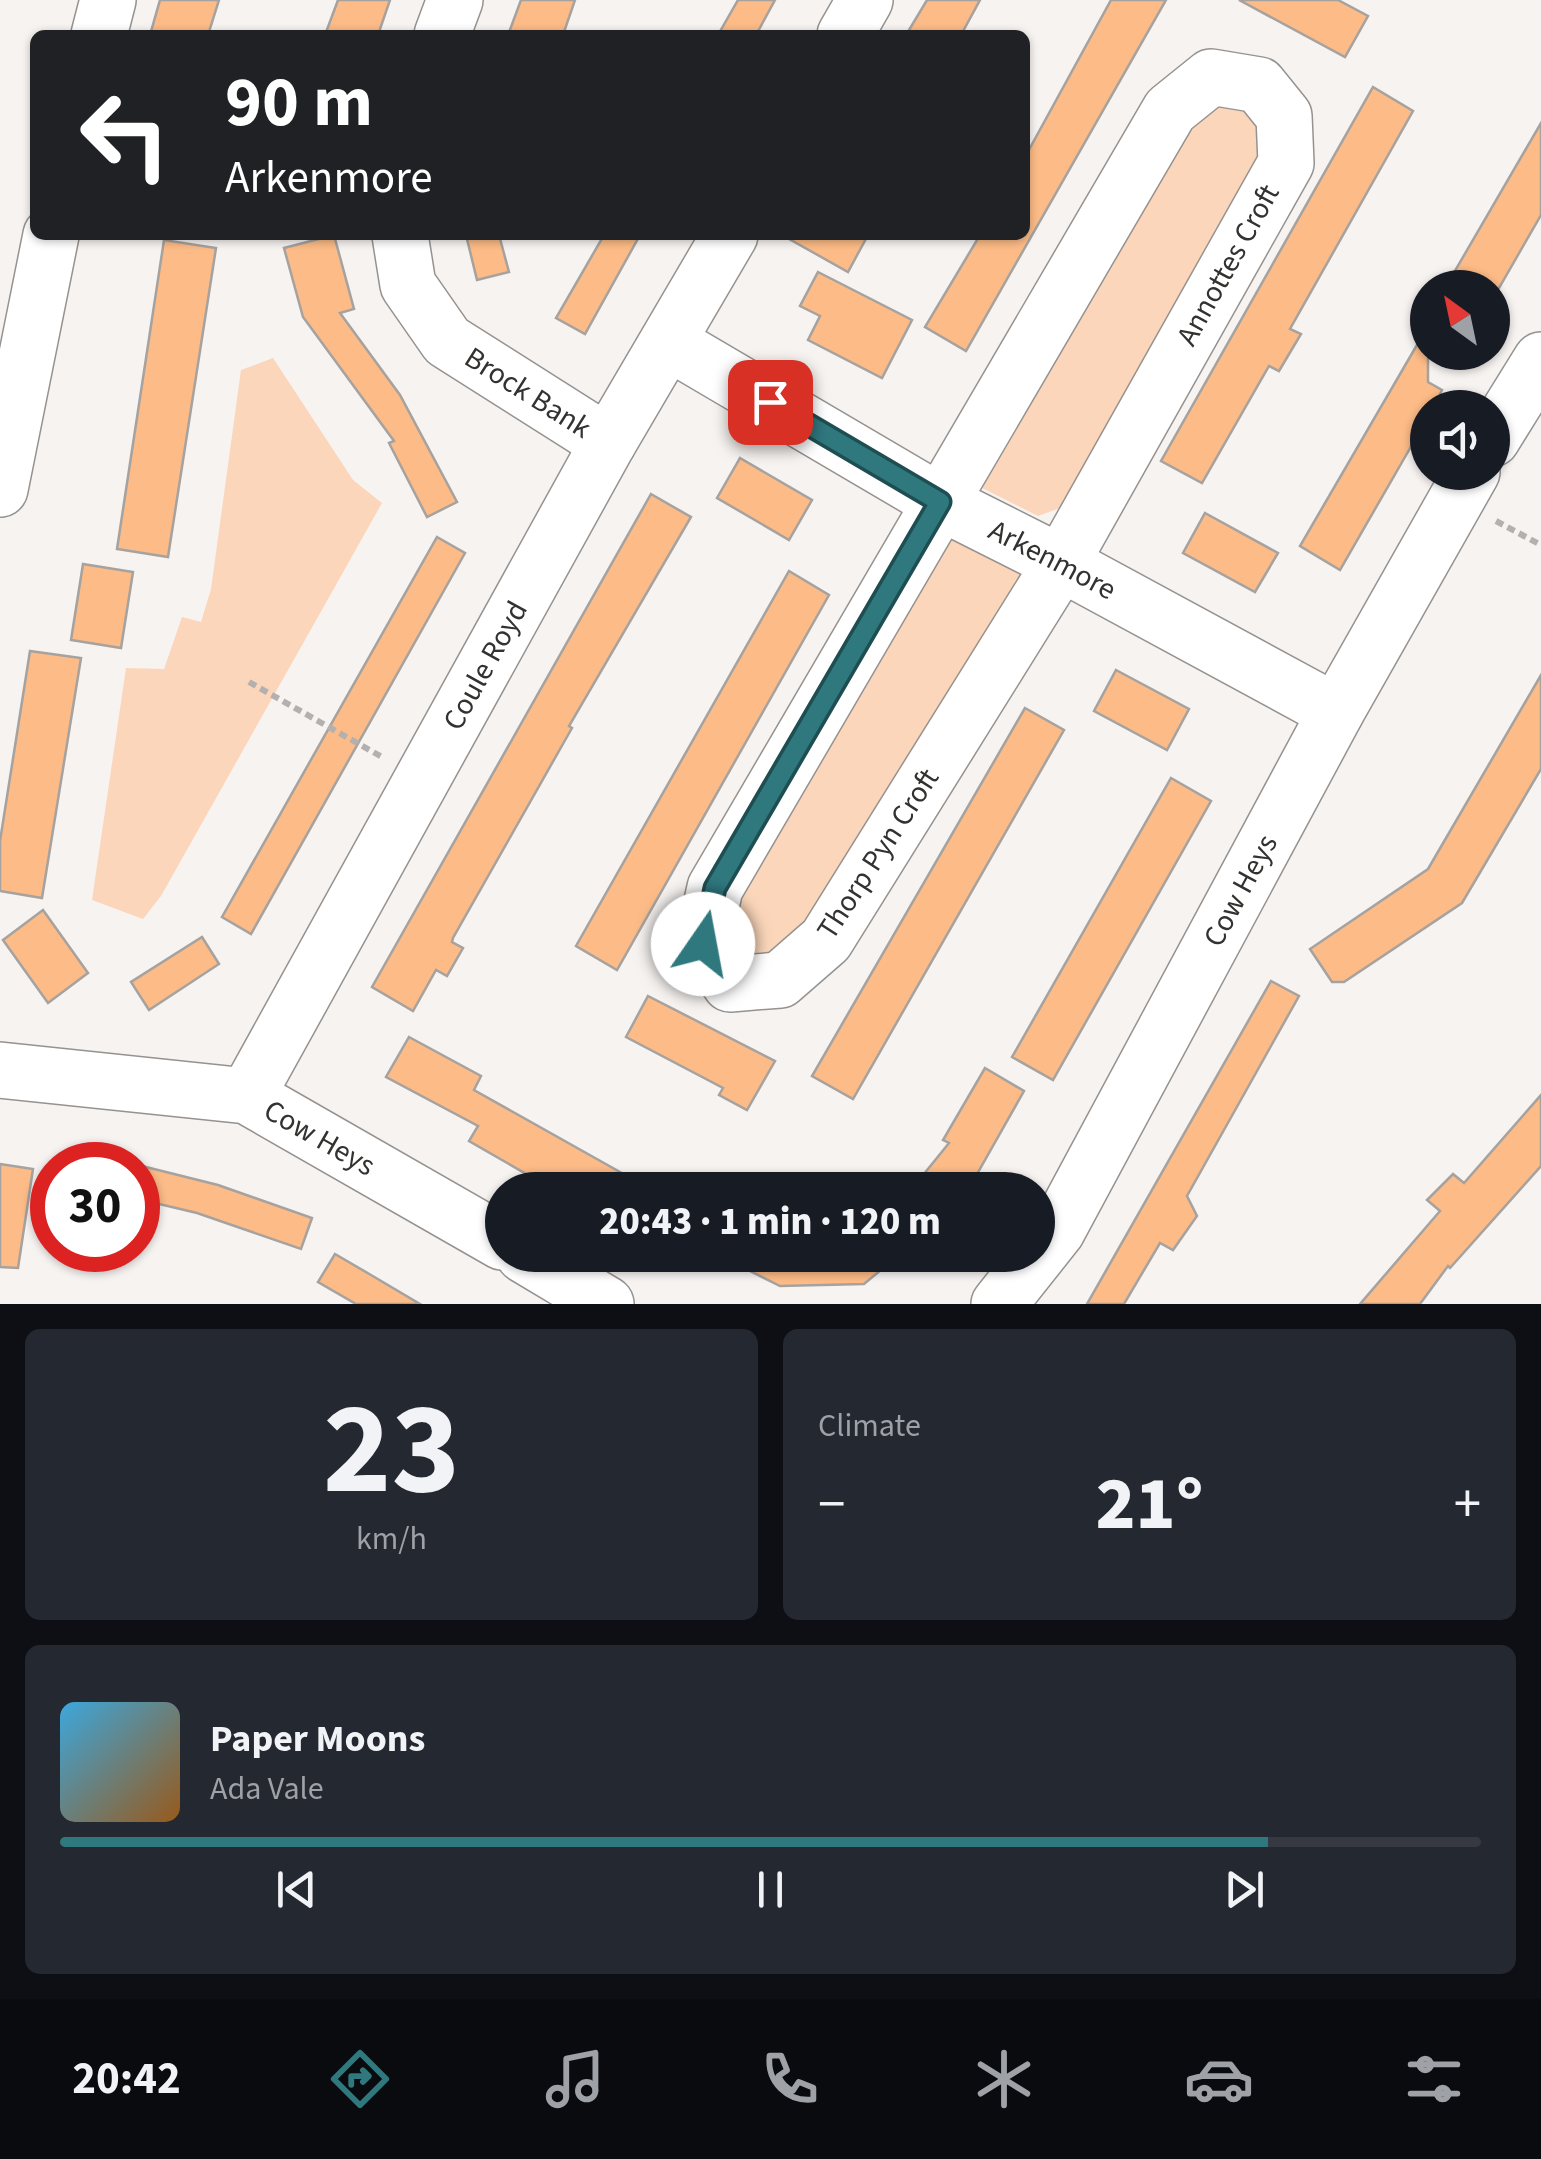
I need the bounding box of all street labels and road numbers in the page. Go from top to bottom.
street label: Annottes Croft [1166,176,1290,354]
street label: Brock Bank [456,336,600,449]
street label: Arkenmore [981,509,1124,611]
street label: Coule Royd [432,593,538,738]
street label: Thorp Pyn Croft [806,760,950,948]
street label: Cow Heys [1192,826,1288,954]
street label: Cow Heys [256,1089,383,1187]

